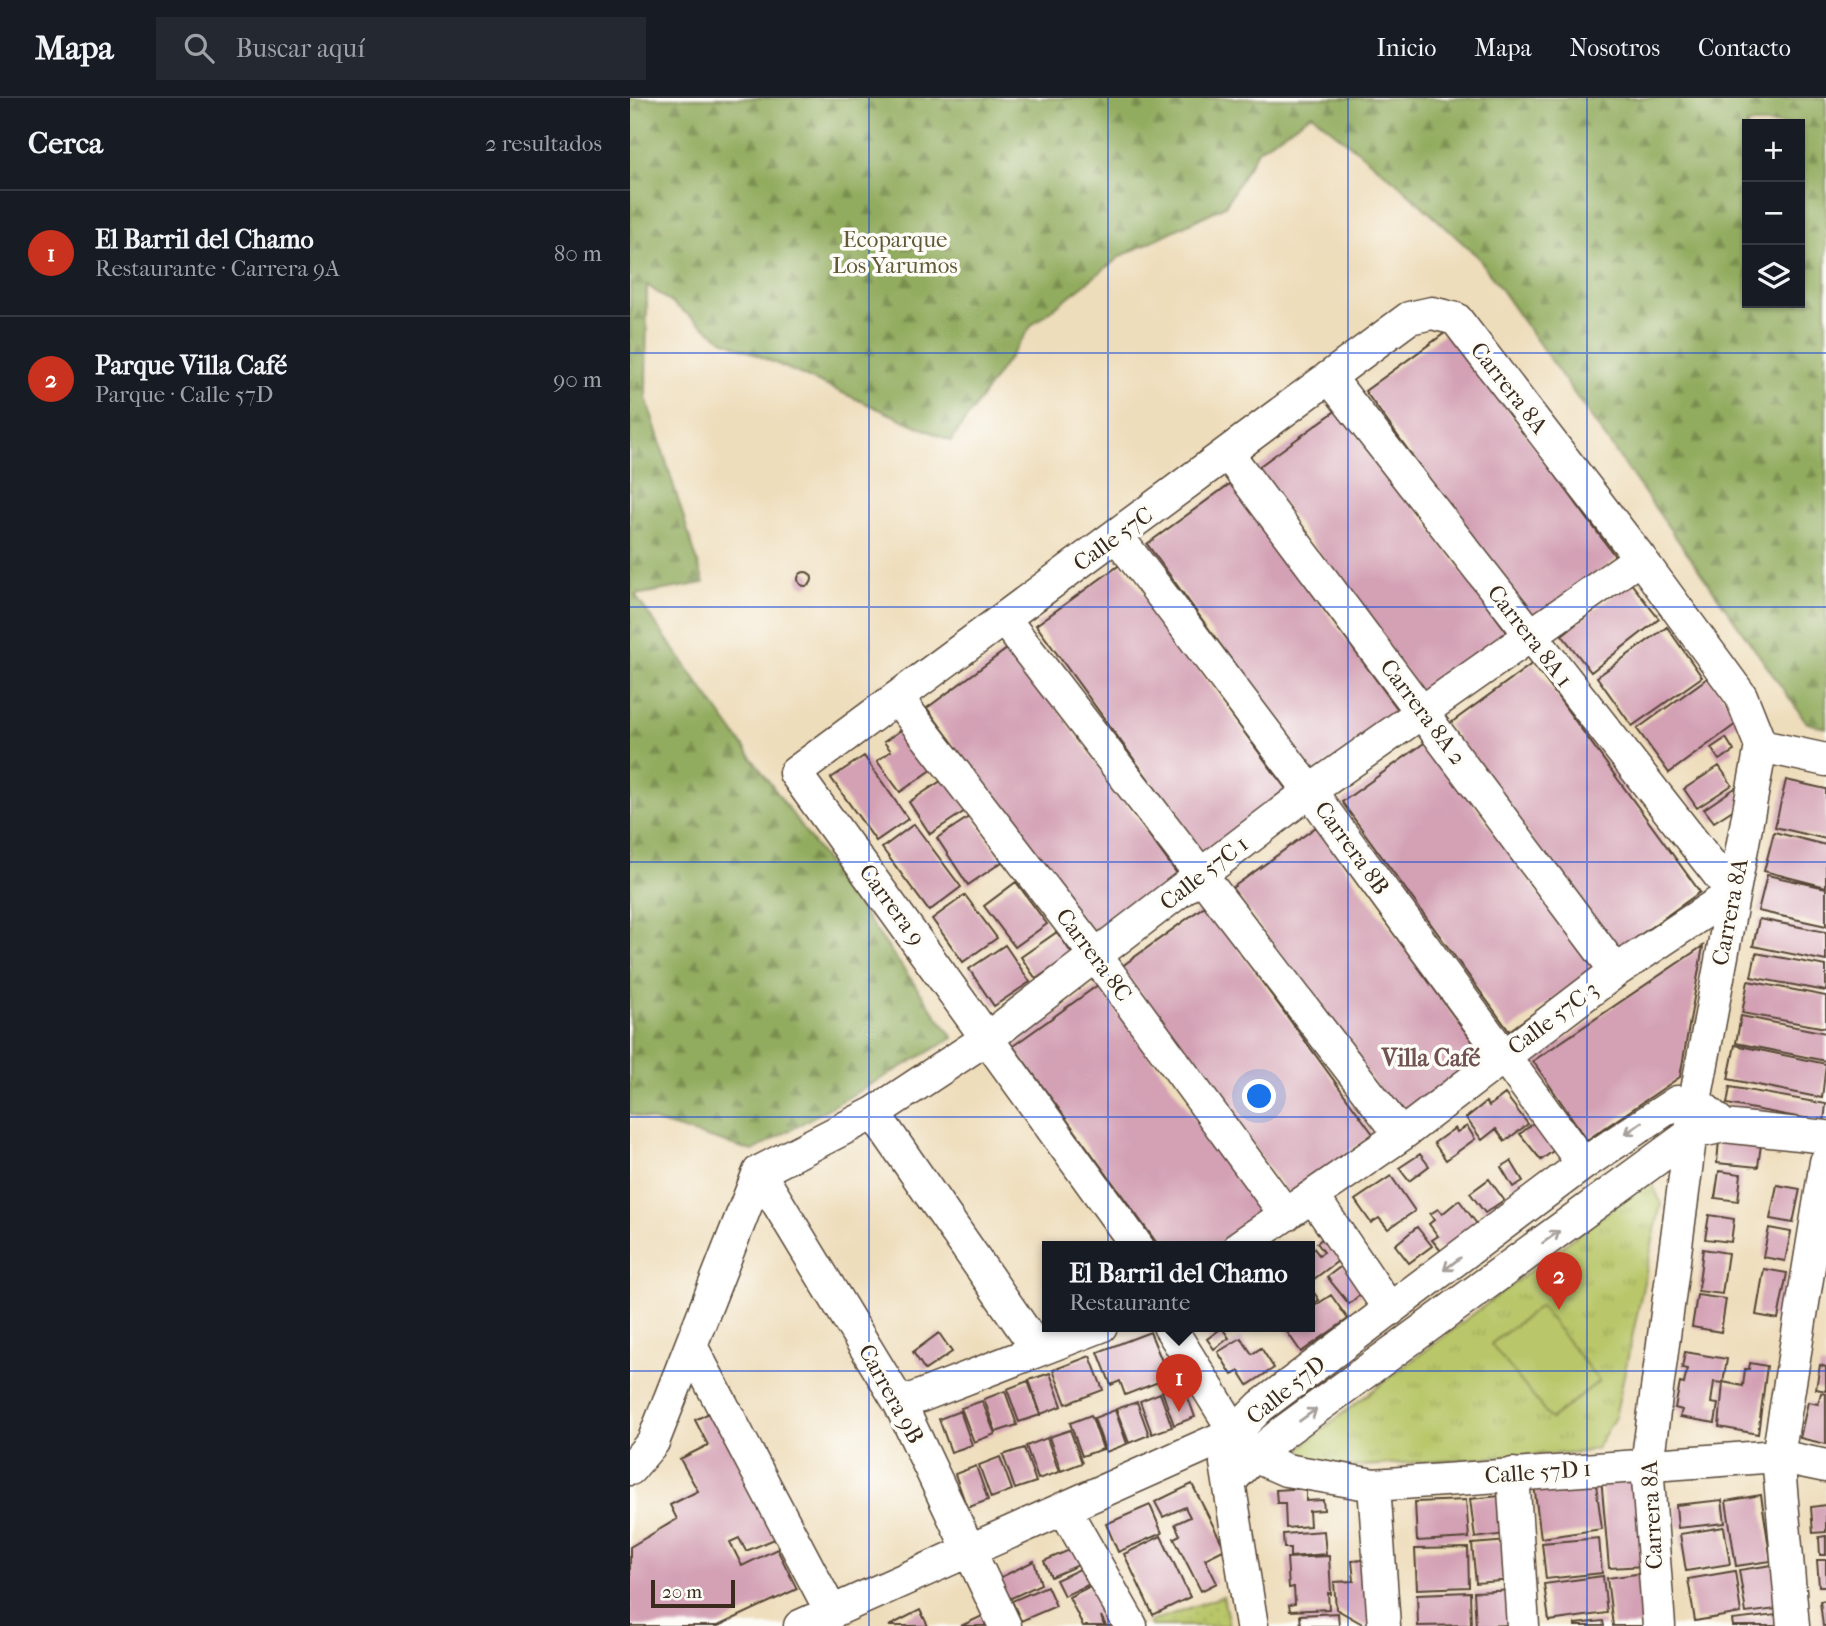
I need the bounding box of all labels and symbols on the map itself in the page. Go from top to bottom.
park label: Ecoparque Los Yarumos [832,226,958,279]
street label: Carrera 8A [1465,337,1554,440]
street label: Calle 57C [1068,501,1158,577]
street label: Carrera 8A 1 [1482,580,1578,692]
street label: Carrera 8A 2 [1374,654,1472,770]
street label: Carrera 8B [1309,796,1395,900]
street label: Calle 57C 1 [1154,830,1254,916]
street label: Carrera 8A [1706,855,1754,968]
street label: Carrera 9 [853,859,931,951]
street label: Carrera 8C [1050,903,1138,1007]
street label: Calle 57C 3 [1503,975,1603,1061]
district label: Villa Café [1381,1044,1481,1072]
your location [1242,1079,1276,1113]
one-way arrow [1625,1121,1644,1135]
one-way arrow [1541,1230,1560,1245]
pin: 2 [1536,1252,1582,1310]
one-way arrow [1443,1256,1461,1271]
street label: Carrera 9B [853,1340,929,1448]
street label: Calle 57D [1241,1350,1331,1430]
pin: 1 [1156,1354,1202,1412]
one-way arrow [1298,1407,1317,1422]
street label: Calle 57D 1 [1484,1455,1592,1489]
street label: Carrera 8A [1636,1459,1668,1570]
scale bar [651,1577,735,1609]

